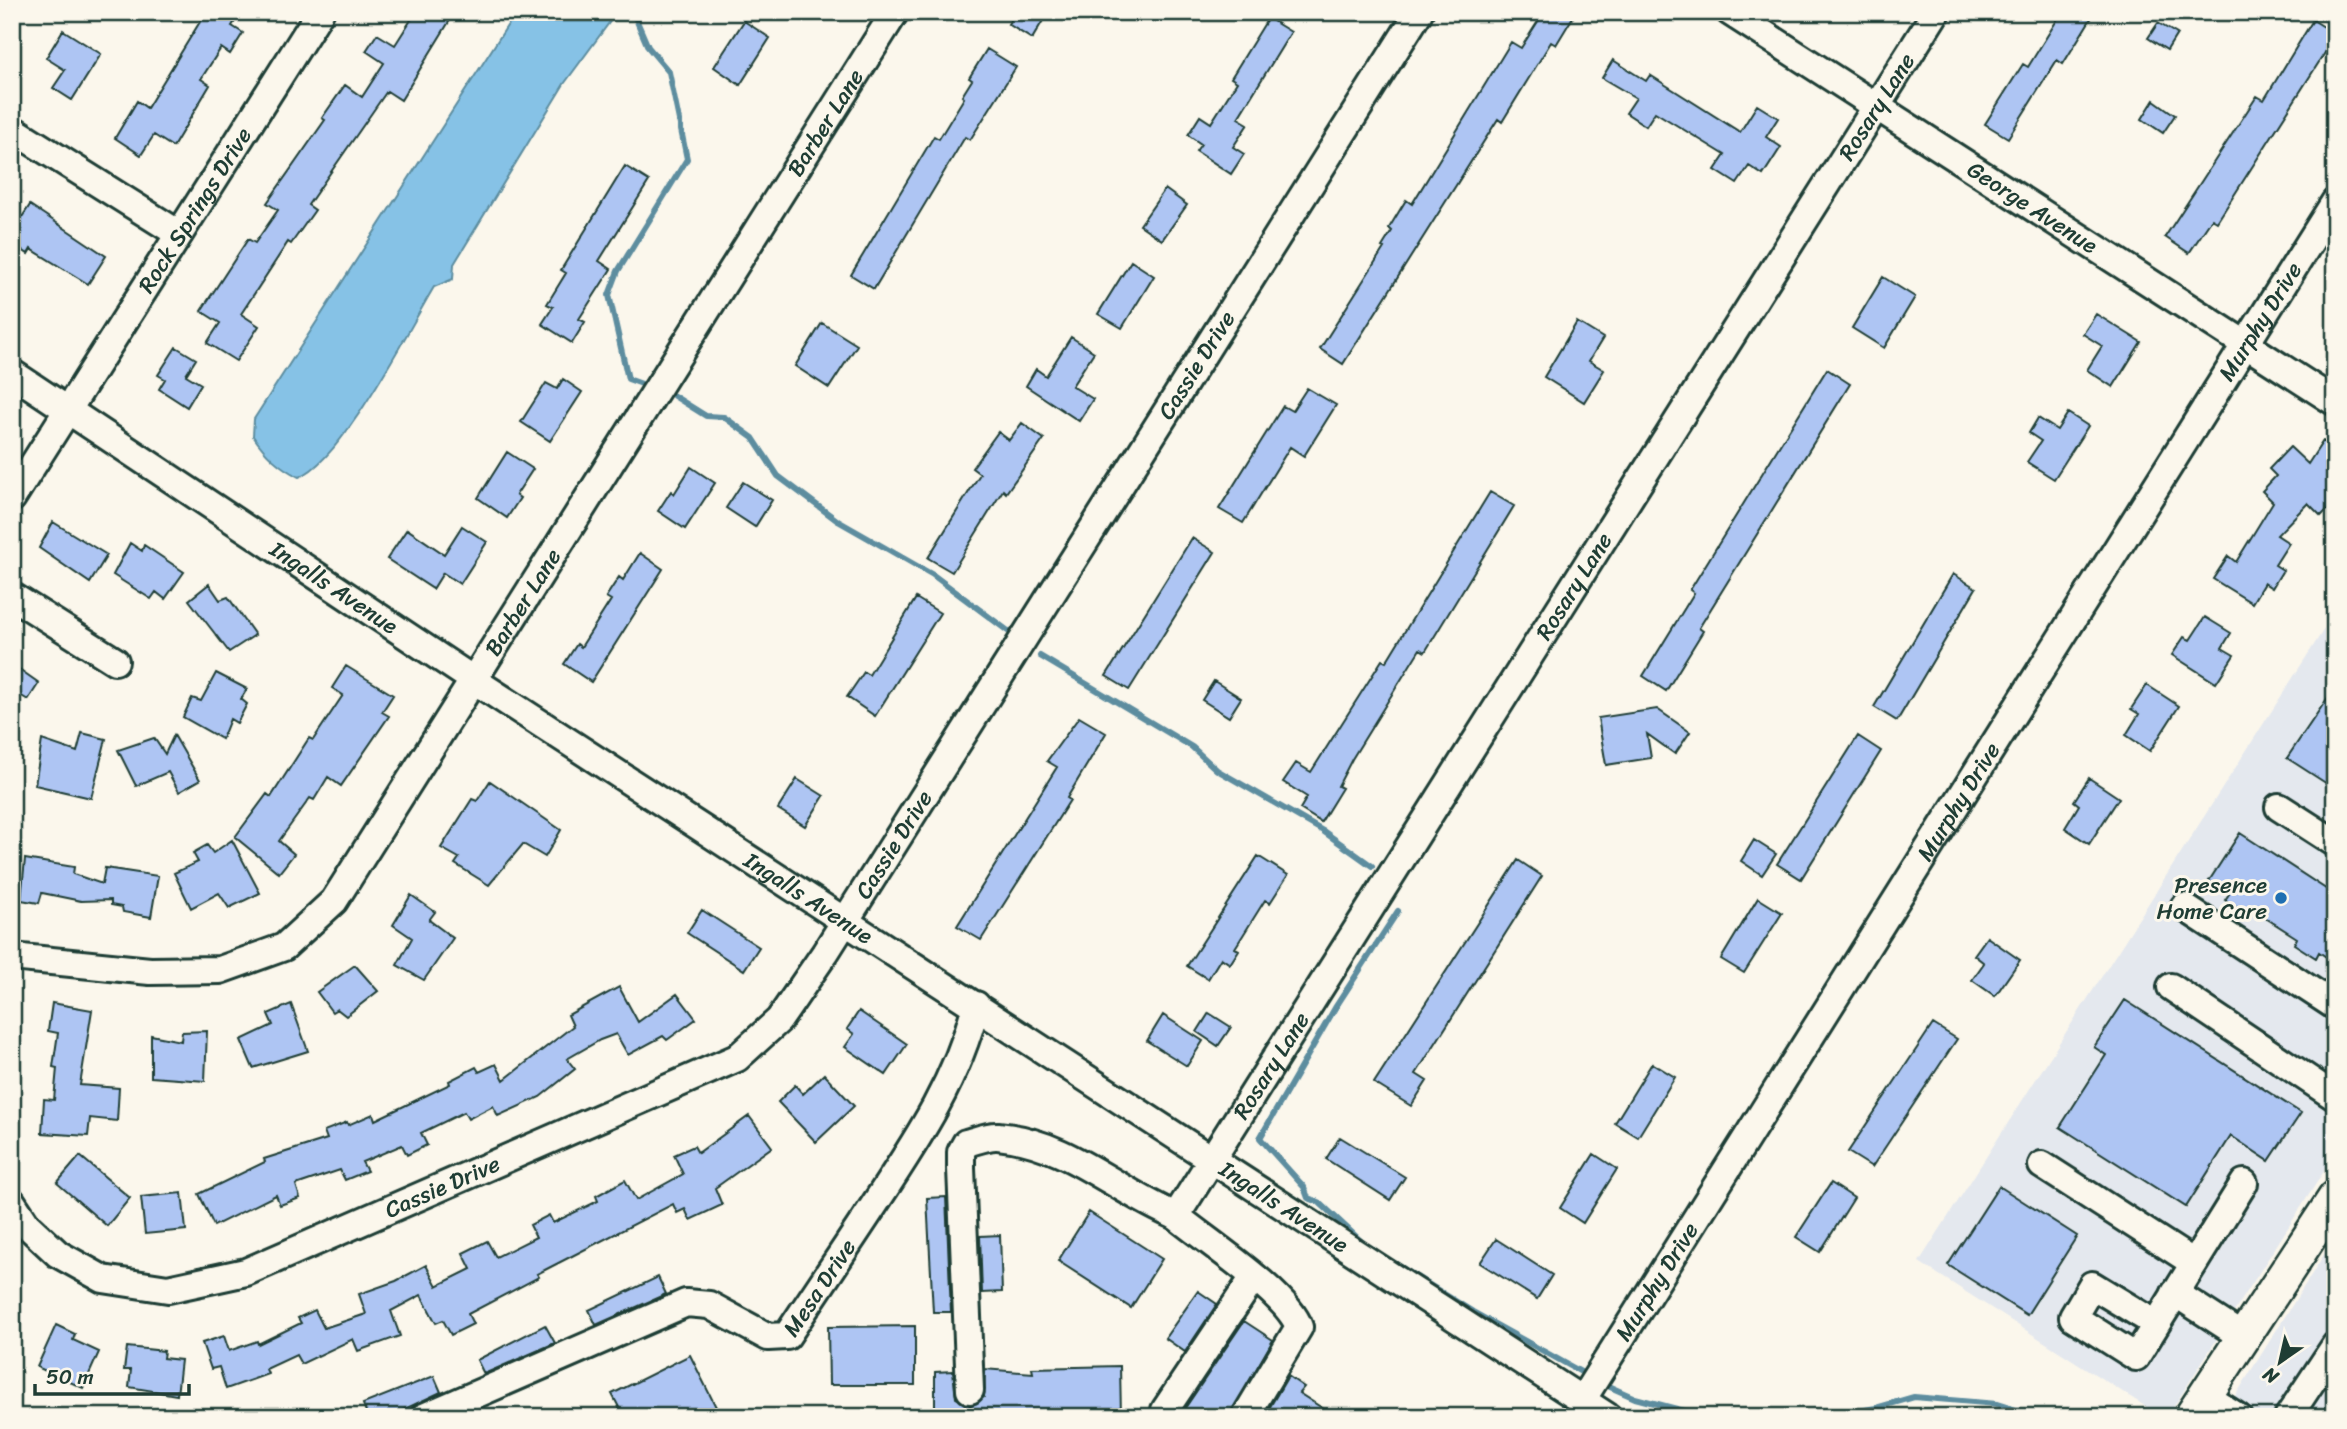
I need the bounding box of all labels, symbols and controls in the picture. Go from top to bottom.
street label: Rosary Lane [1827,44,1927,169]
street label: Barber Lane [776,60,875,185]
street label: Rock Springs Drive [127,119,263,302]
street label: George Avenue [1958,150,2106,265]
street label: Murphy Drive [2207,254,2314,390]
street label: Cassie Drive [1147,302,1247,428]
street label: Rosary Lane [1524,524,1624,649]
street label: Ingalls Avenue [260,529,407,646]
street label: Barber Lane [473,540,573,665]
street label: Murphy Drive [1905,734,2012,870]
street label: Cassie Drive [844,782,944,907]
street label: Ingalls Avenue [734,840,882,956]
place label: Presence Home Care [2156,865,2267,932]
marker: Presence Home Care [2273,890,2289,906]
street label: Rosary Lane [1222,1003,1321,1128]
street label: Cassie Drive [378,1144,507,1230]
street label: Ingalls Avenue [1210,1149,1357,1265]
street label: Murphy Drive [1604,1214,1710,1350]
street label: Mesa Drive [772,1230,867,1345]
north arrow [2246,1328,2316,1398]
scale bar [35,1352,189,1396]
text: 50 m [46,1358,94,1396]
text: N [2255,1358,2286,1394]

